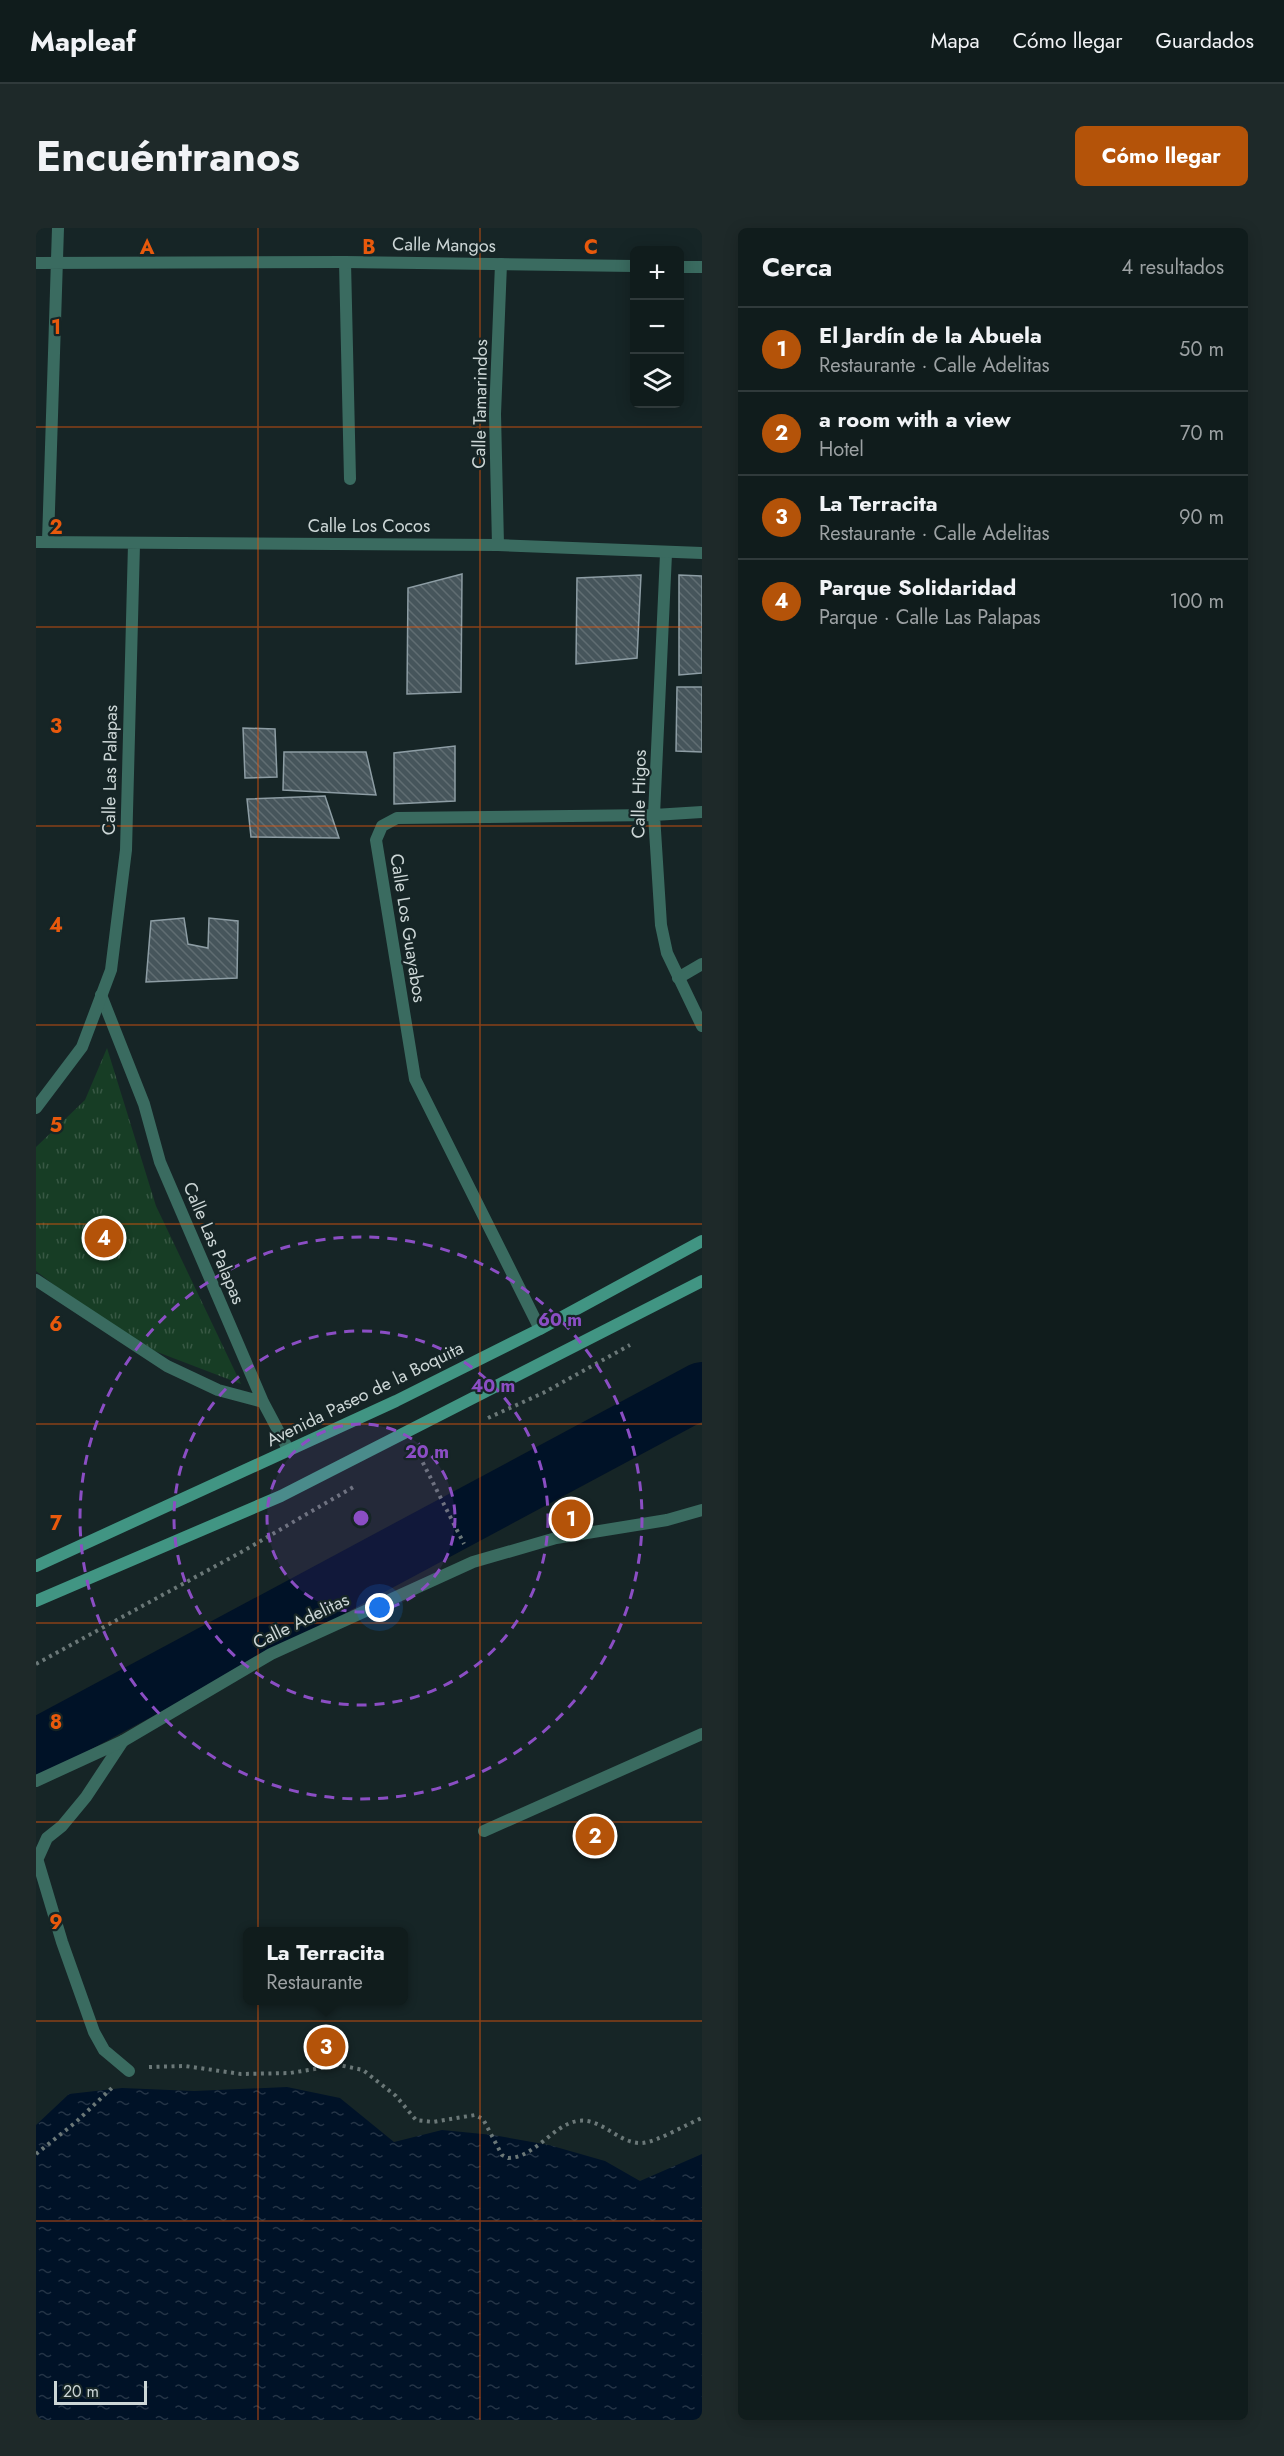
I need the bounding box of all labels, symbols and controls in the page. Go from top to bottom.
text: Mapleaf [30,21,136,62]
text: Mapa [930,26,980,56]
text: Cómo llegar [1013,26,1122,56]
text: Guardados [1155,26,1254,56]
text: Encuéntranos [36,126,300,187]
button: Cómo llegar [1075,126,1248,186]
street label: Calle Mangos [392,231,496,259]
text: A [139,233,155,262]
text: B [362,233,376,262]
text: C [584,233,598,262]
map controls [630,246,684,408]
button: + [630,246,684,300]
text: Cerca [762,248,832,286]
text: 4 resultados [1122,253,1224,282]
button: − [630,300,684,354]
text: 1 [51,313,61,342]
text: El Jardín de la Abuela [819,319,1042,351]
text: 1 [776,335,787,364]
text: 50 m [1179,335,1224,364]
street label: Calle Tamarindos [466,339,494,469]
text: Restaurante · Calle Adelitas [819,351,1050,380]
button: layers [630,354,684,408]
text: a room with a view [819,403,1011,435]
text: 2 [775,419,788,448]
text: 70 m [1180,419,1224,448]
text: Hotel [819,435,864,464]
text: La Terracita [819,487,938,519]
text: 3 [775,503,788,532]
text: 90 m [1179,503,1224,532]
text: 2 [49,513,63,542]
street label: Calle Los Cocos [308,513,430,539]
text: Restaurante · Calle Adelitas [819,519,1050,548]
text: Parque Solidaridad [819,571,1016,603]
text: 4 [775,587,788,616]
text: 100 m [1169,587,1224,616]
text: Parque · Calle Las Palapas [819,603,1041,632]
street label: Calle Las Palapas [96,705,124,835]
text: 3 [50,712,62,741]
street label: Calle Higos [625,749,653,839]
street label: Calle Los Guayabos [383,852,433,1004]
text: 4 [49,911,63,940]
text: 5 [50,1111,63,1140]
street label: Calle Las Palapas [177,1178,251,1308]
pin: 4 [84,1216,124,1260]
text: 60 m [538,1307,582,1333]
text: 6 [49,1310,63,1339]
street label: Avenida Paseo de la Boquita [262,1335,468,1453]
text: 40 m [471,1373,515,1399]
text: 20 m [405,1439,449,1465]
pin: 1 [552,1496,590,1542]
centre of rings [351,1508,371,1528]
text: 7 [50,1509,63,1538]
street label: Calle Adelitas [248,1586,354,1656]
your location [365,1593,394,1622]
text: 8 [50,1708,62,1737]
pin: 2 [576,1814,614,1858]
text: 9 [49,1908,63,1937]
popup [243,1927,408,2005]
text: La Terracita [266,1936,385,1968]
text: Restaurante [266,1968,363,1997]
pin: 3 [306,2024,346,2070]
scale bar [54,2378,147,2406]
text: 20 m [63,2380,99,2403]

